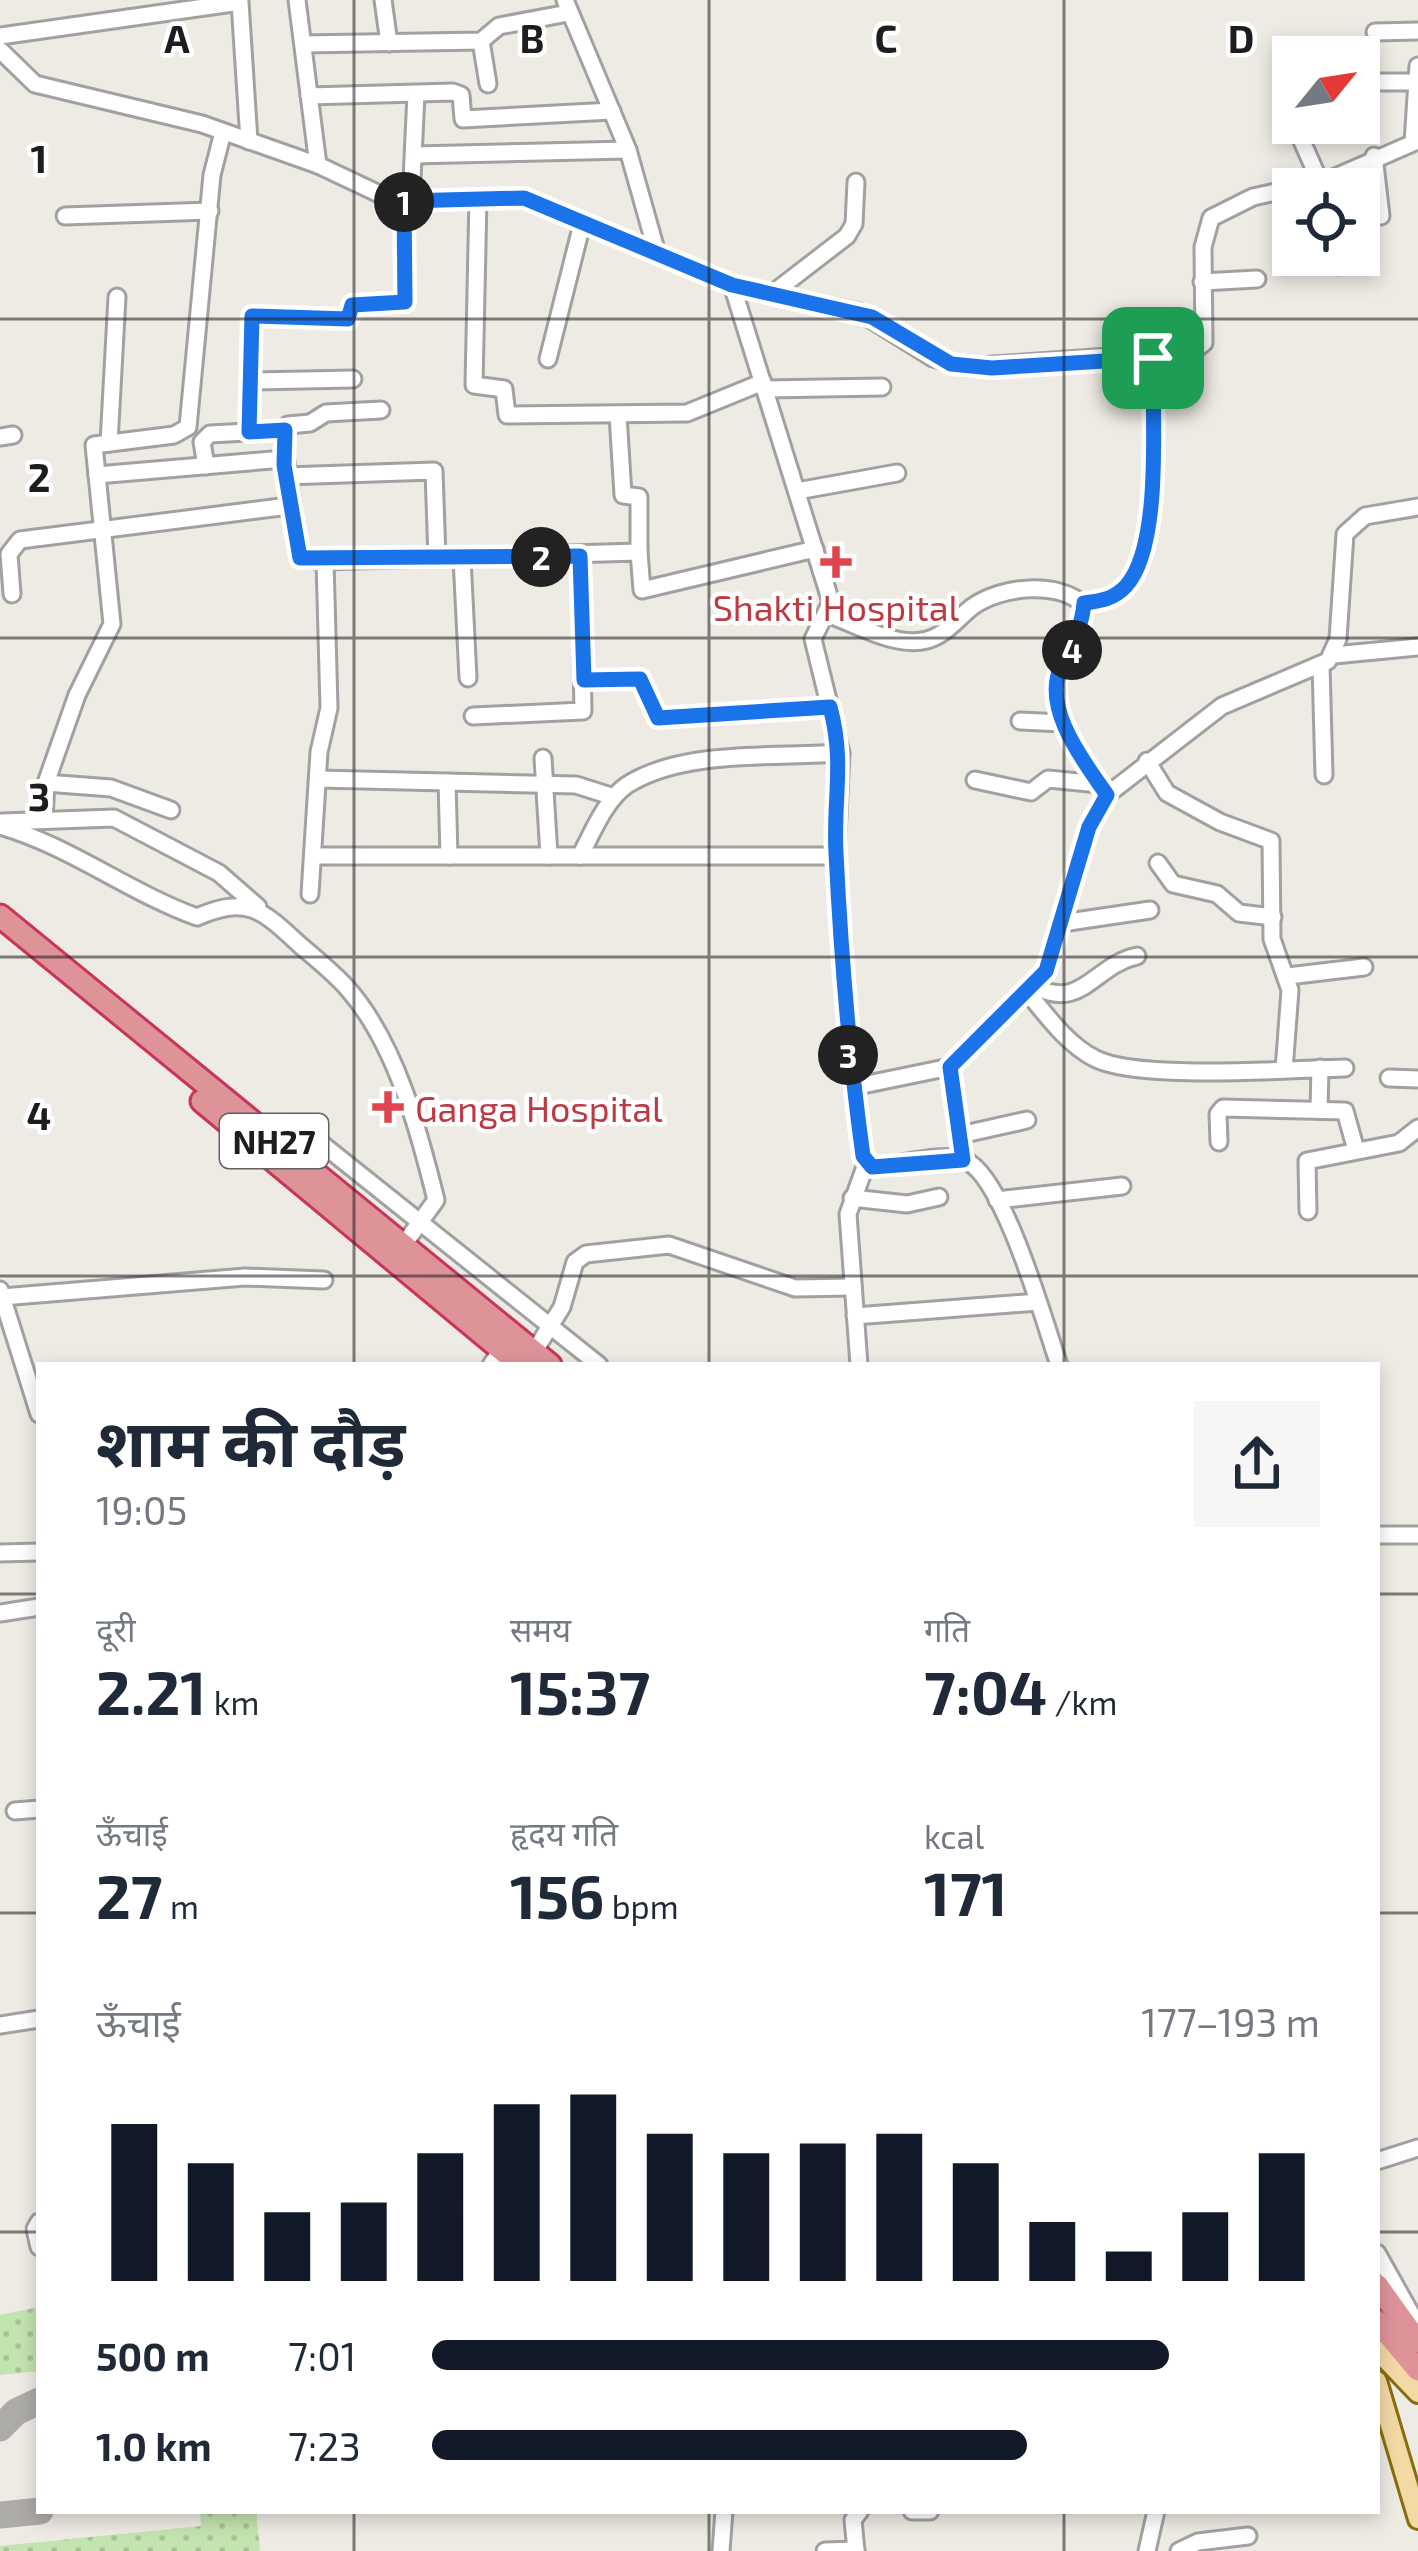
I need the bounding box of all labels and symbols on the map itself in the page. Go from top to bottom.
text: A [164,14,190,61]
text: B [520,14,544,61]
text: C [875,14,897,61]
text: D [1228,14,1254,61]
north arrow [1272,36,1380,144]
text: 1 [31,134,47,181]
pin: 1 [374,172,434,232]
pin [1102,307,1204,409]
text: 2 [28,453,50,500]
pin: 2 [511,527,571,587]
marker: Shakti Hospital [820,546,852,578]
place label: Shakti Hospital [713,585,960,628]
pin: 4 [1042,620,1102,680]
text: 3 [28,772,50,819]
pin: 3 [818,1025,878,1085]
place label: Ganga Hospital [415,1086,663,1129]
text: 4 [27,1091,51,1138]
marker: Ganga Hospital [372,1091,404,1123]
road number: NH27 [220,1114,328,1168]

